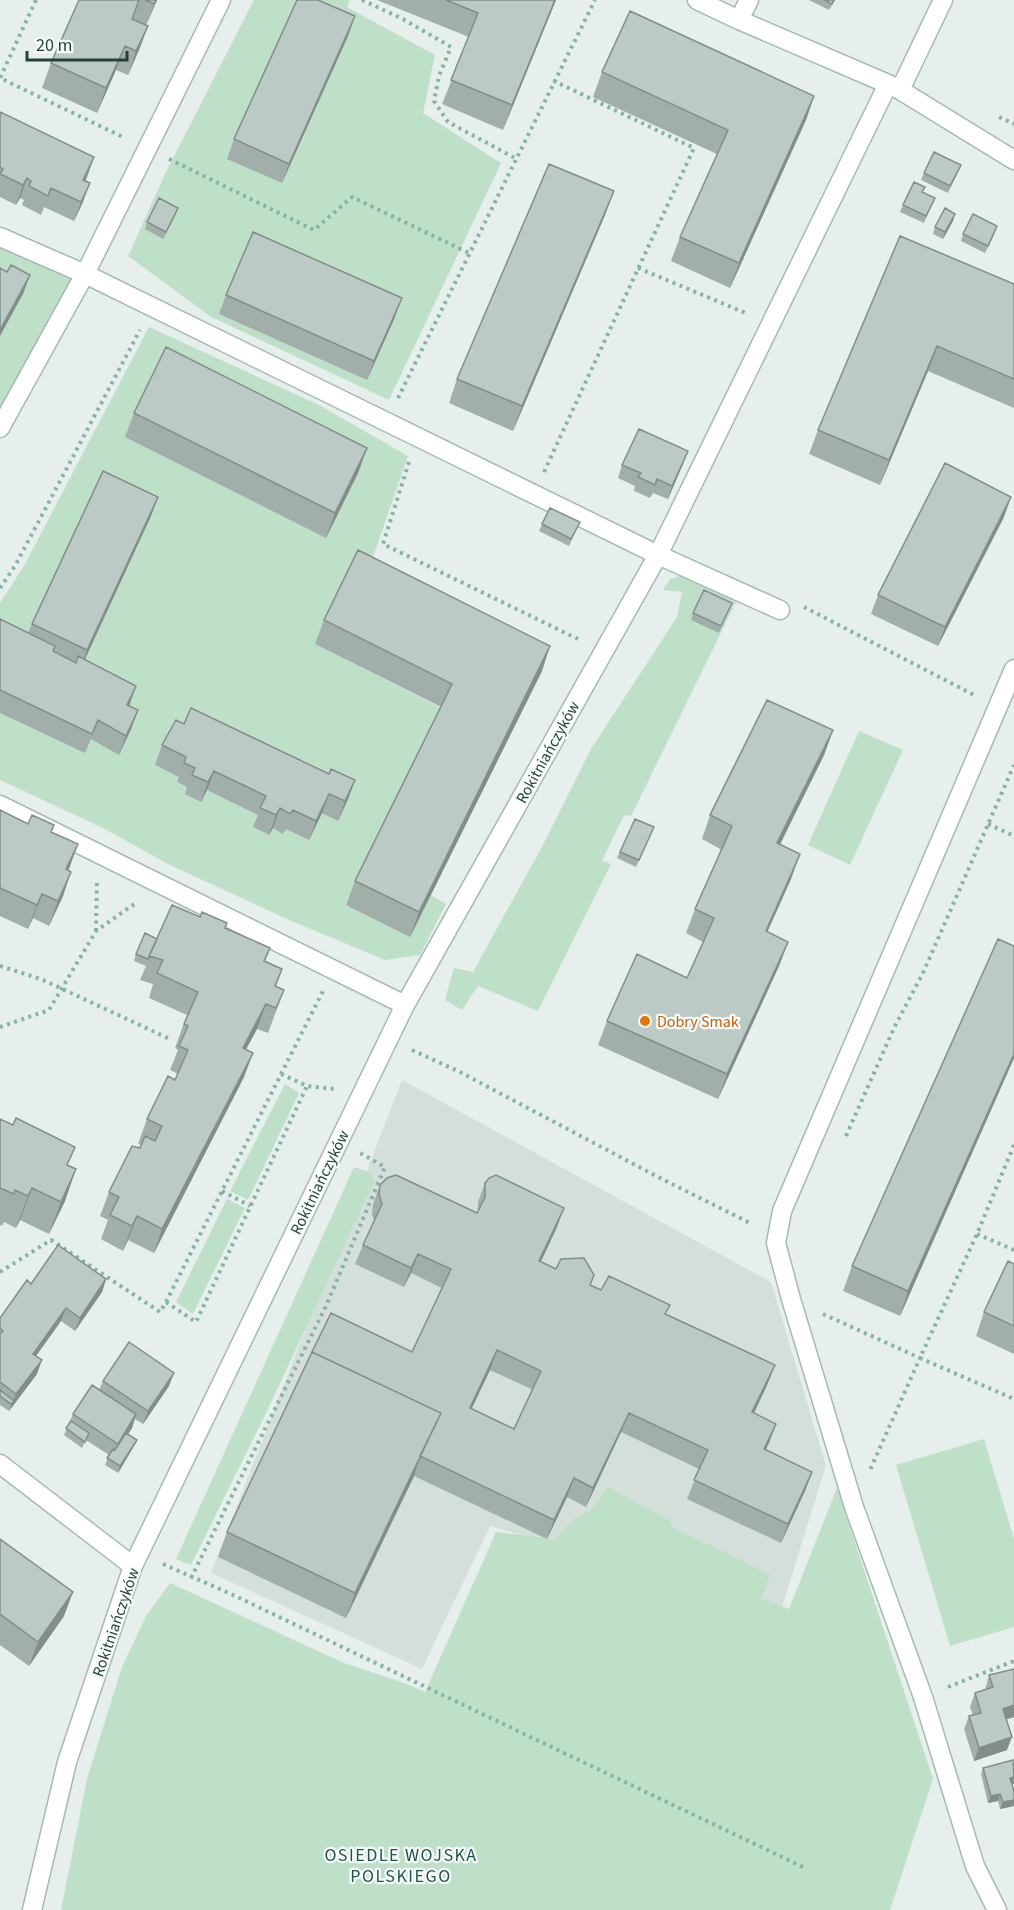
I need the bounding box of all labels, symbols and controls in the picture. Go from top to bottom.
scale bar [27,24,128,62]
text: 20 m [36,33,72,58]
street label: Rokitniańczyków [511,697,585,808]
place label: Dobry Smak [657,1011,739,1033]
marker: Dobry Smak [638,1014,652,1028]
street label: Rokitniańczyków [285,1126,355,1238]
street label: Rokitniańczyków [87,1565,145,1680]
district label: OSIEDLE WOJSKA POLSKIEGO [324,1843,478,1889]

